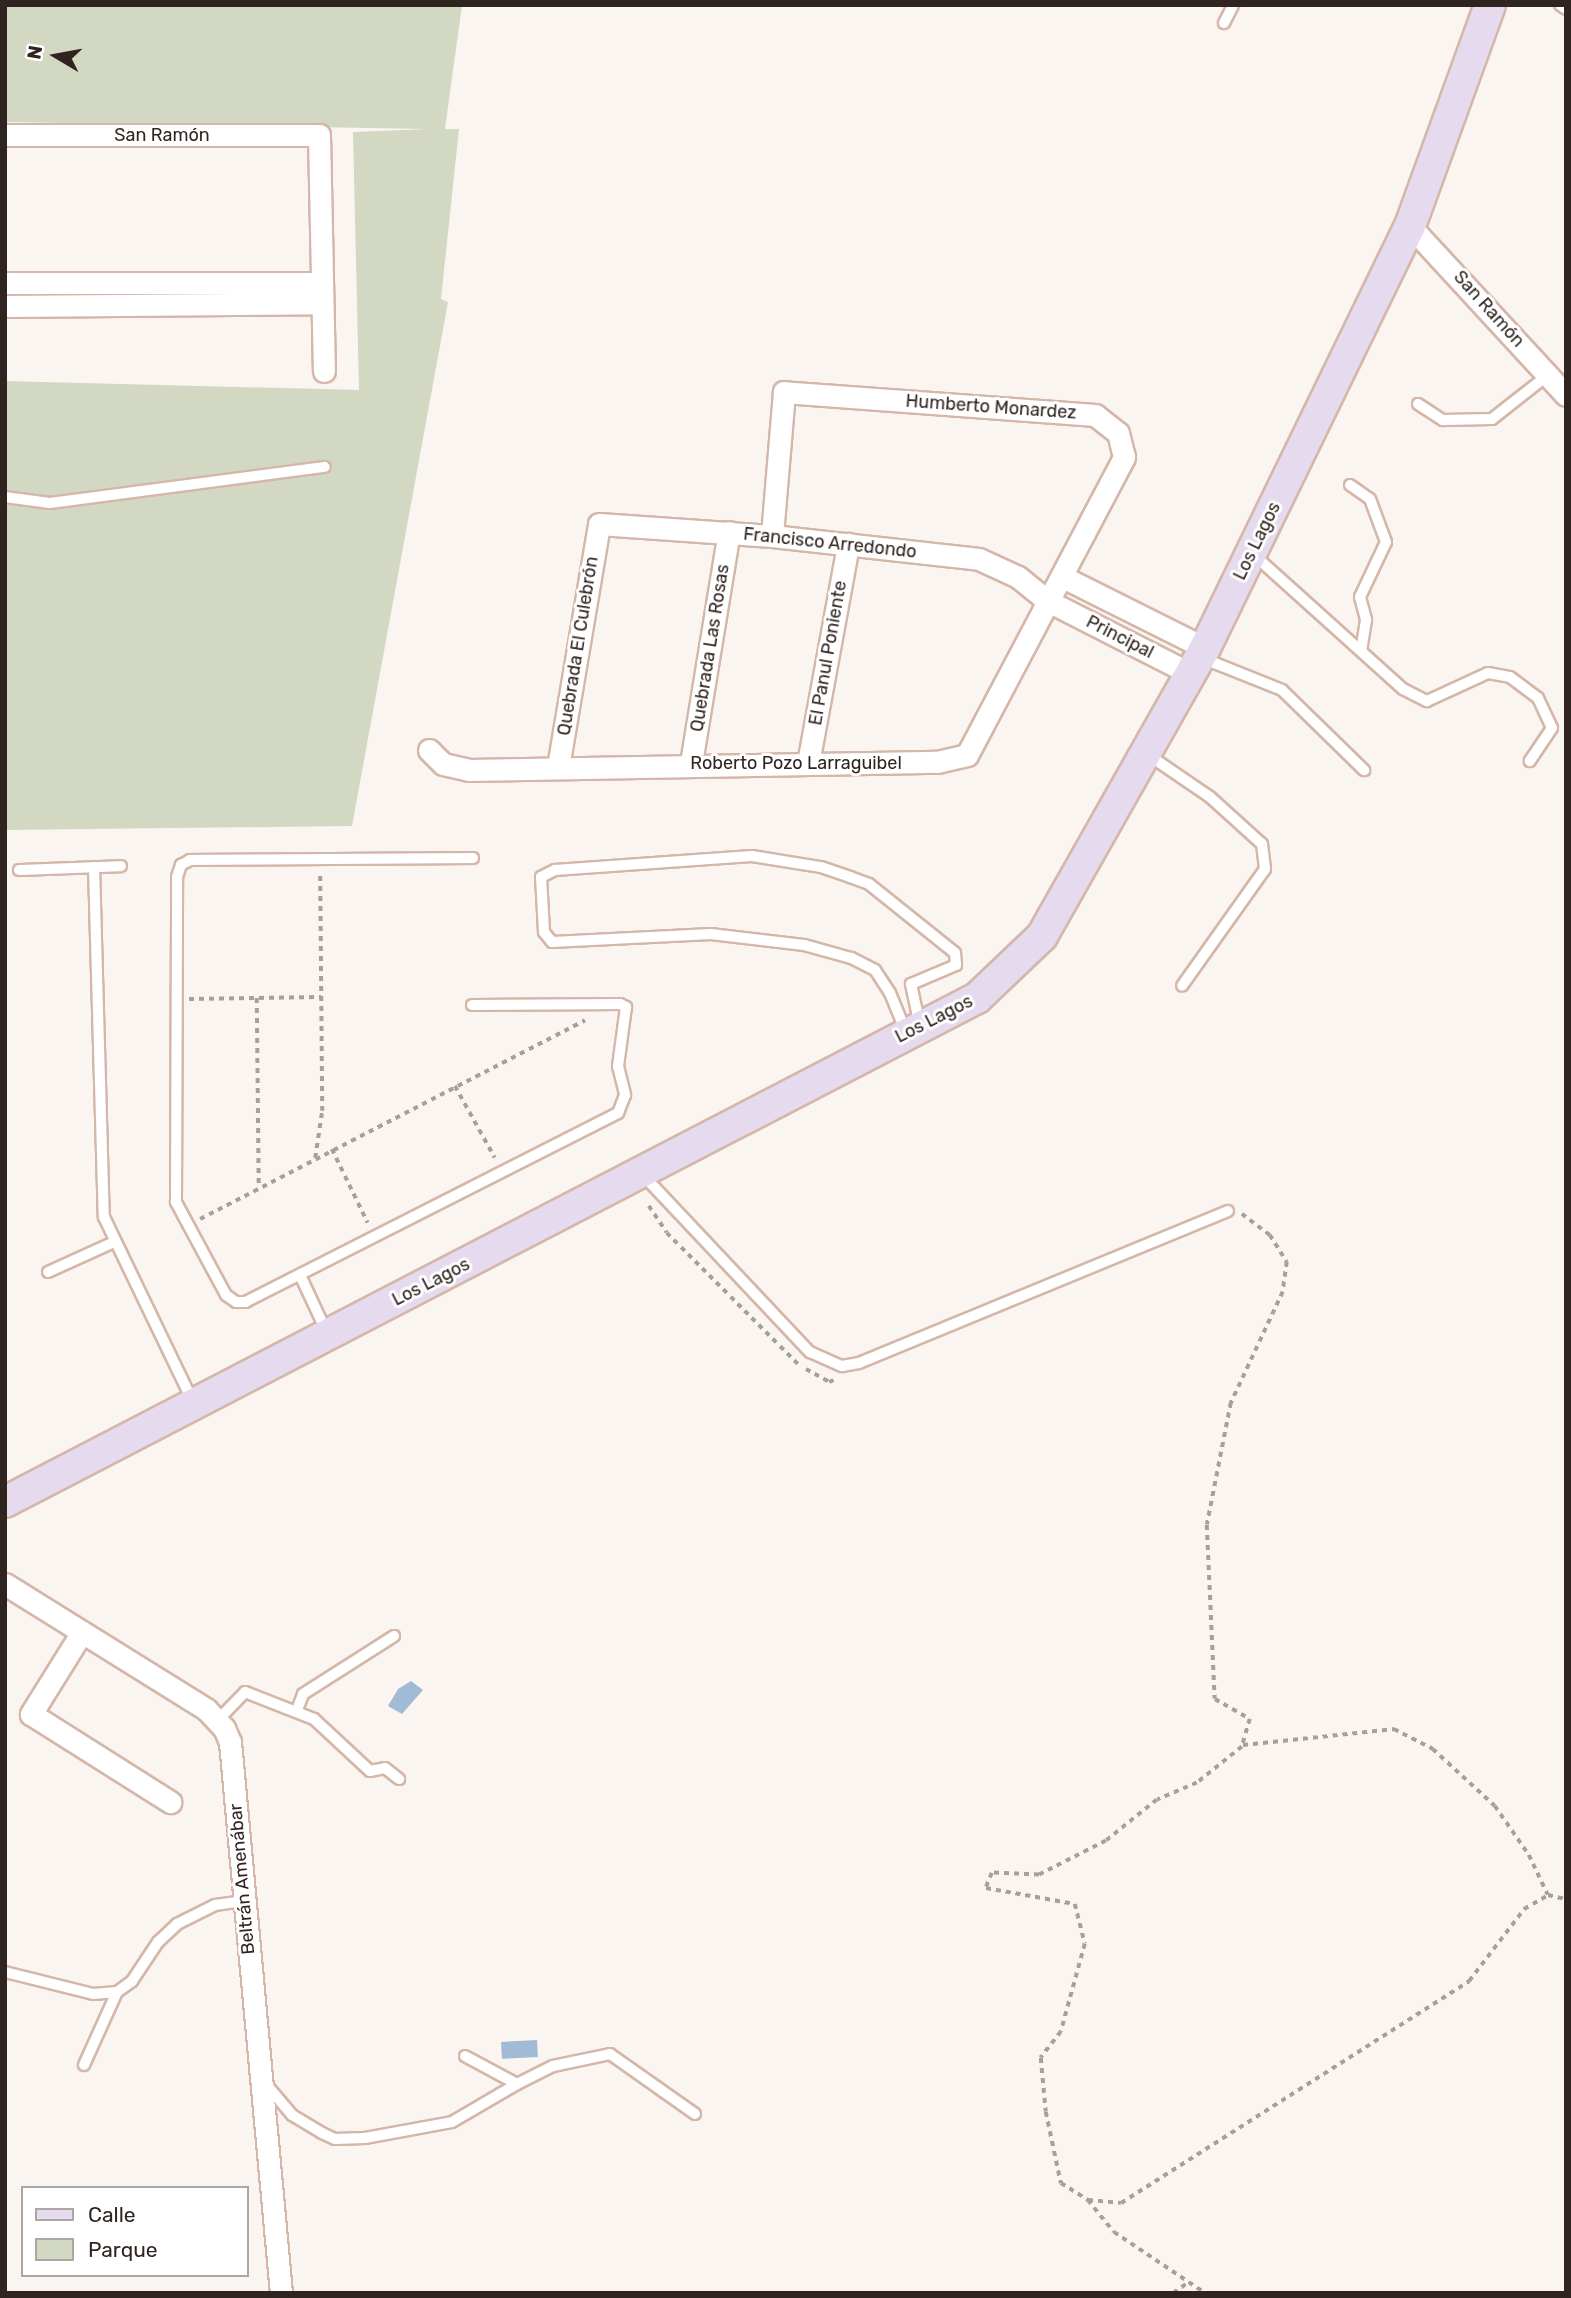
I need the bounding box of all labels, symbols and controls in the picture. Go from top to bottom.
north arrow [21,21,91,91]
text: N [22,44,47,61]
street label: San Ramón [114,124,210,146]
street label: San Ramón [1449,266,1529,352]
street label: Humberto Monardez [905,390,1077,424]
street label: Los Lagos [1229,498,1285,584]
street label: Francisco Arredondo [742,523,918,563]
street label: Quebrada El Culebrón [553,555,603,737]
street label: Quebrada Las Rosas [686,563,734,733]
street label: El Panul Poniente [805,579,851,727]
street label: Principal [1083,611,1157,663]
street label: Roberto Pozo Larraguibel [690,752,902,774]
street label: Los Lagos [892,990,976,1048]
street label: Los Lagos [389,1253,473,1311]
street label: Beltrán Amenábar [225,1802,259,1956]
legend [21,2186,248,2277]
text: Calle [88,2202,136,2227]
text: Parque [88,2237,158,2262]

